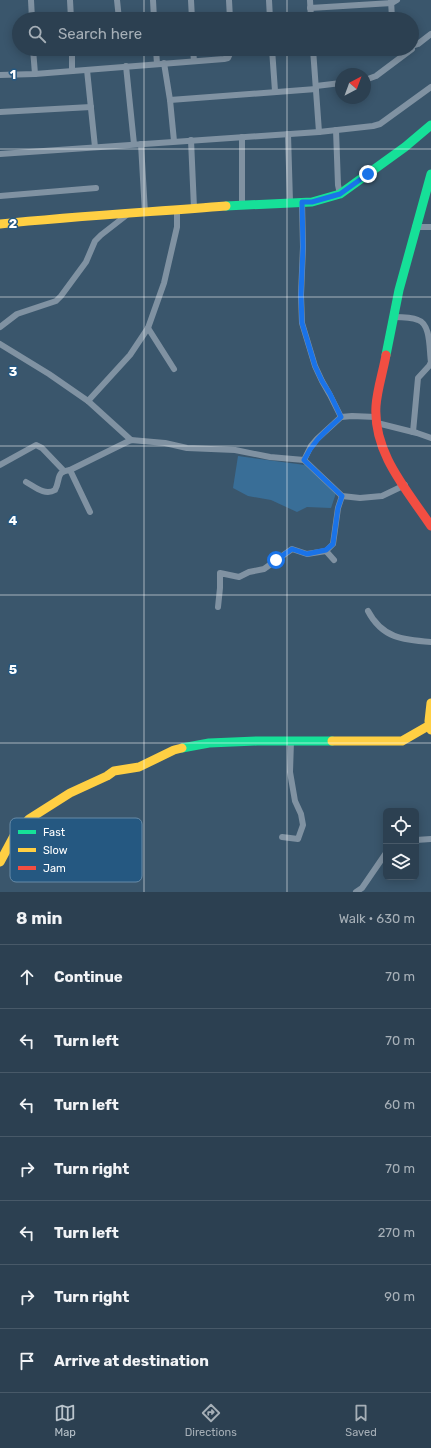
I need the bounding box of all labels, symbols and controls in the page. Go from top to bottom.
search box [12,12,419,56]
icon: search [26,23,48,45]
text: Search here [58,25,142,43]
text: 1 [10,67,16,82]
north arrow [335,68,371,104]
route end [359,165,377,183]
text: 2 [9,216,17,231]
text: 3 [9,364,18,379]
text: 4 [9,513,18,528]
route start [267,551,285,569]
text: 5 [9,662,17,677]
map controls [383,808,419,880]
button: locate [383,808,419,844]
legend [10,818,142,882]
text: Fast [43,826,66,839]
text: Slow [43,844,68,857]
button: layers [383,844,419,880]
text: Jam [43,862,66,875]
text: 8 min [16,908,63,928]
text: Walk · 630 m [339,911,415,926]
icon: ahead [16,966,38,988]
text: Continue [54,968,123,986]
text: 70 m [385,969,415,984]
icon: left [16,1030,38,1052]
text: Turn left [54,1032,119,1050]
text: 70 m [385,1033,415,1048]
icon: left [16,1094,38,1116]
text: Turn left [54,1096,119,1114]
text: 60 m [384,1097,415,1112]
icon: right [16,1158,38,1180]
text: Turn right [54,1160,129,1178]
text: 70 m [385,1161,415,1176]
icon: left [16,1222,38,1244]
text: Turn left [54,1224,119,1242]
text: 270 m [378,1225,415,1240]
icon: right [16,1286,38,1308]
text: Turn right [54,1288,129,1306]
text: 90 m [384,1289,415,1304]
icon: arrive [16,1350,38,1372]
text: Arrive at destination [54,1352,209,1370]
tab: Map [54,1402,76,1439]
tab: Directions [185,1402,237,1439]
tab: Saved [345,1402,377,1439]

